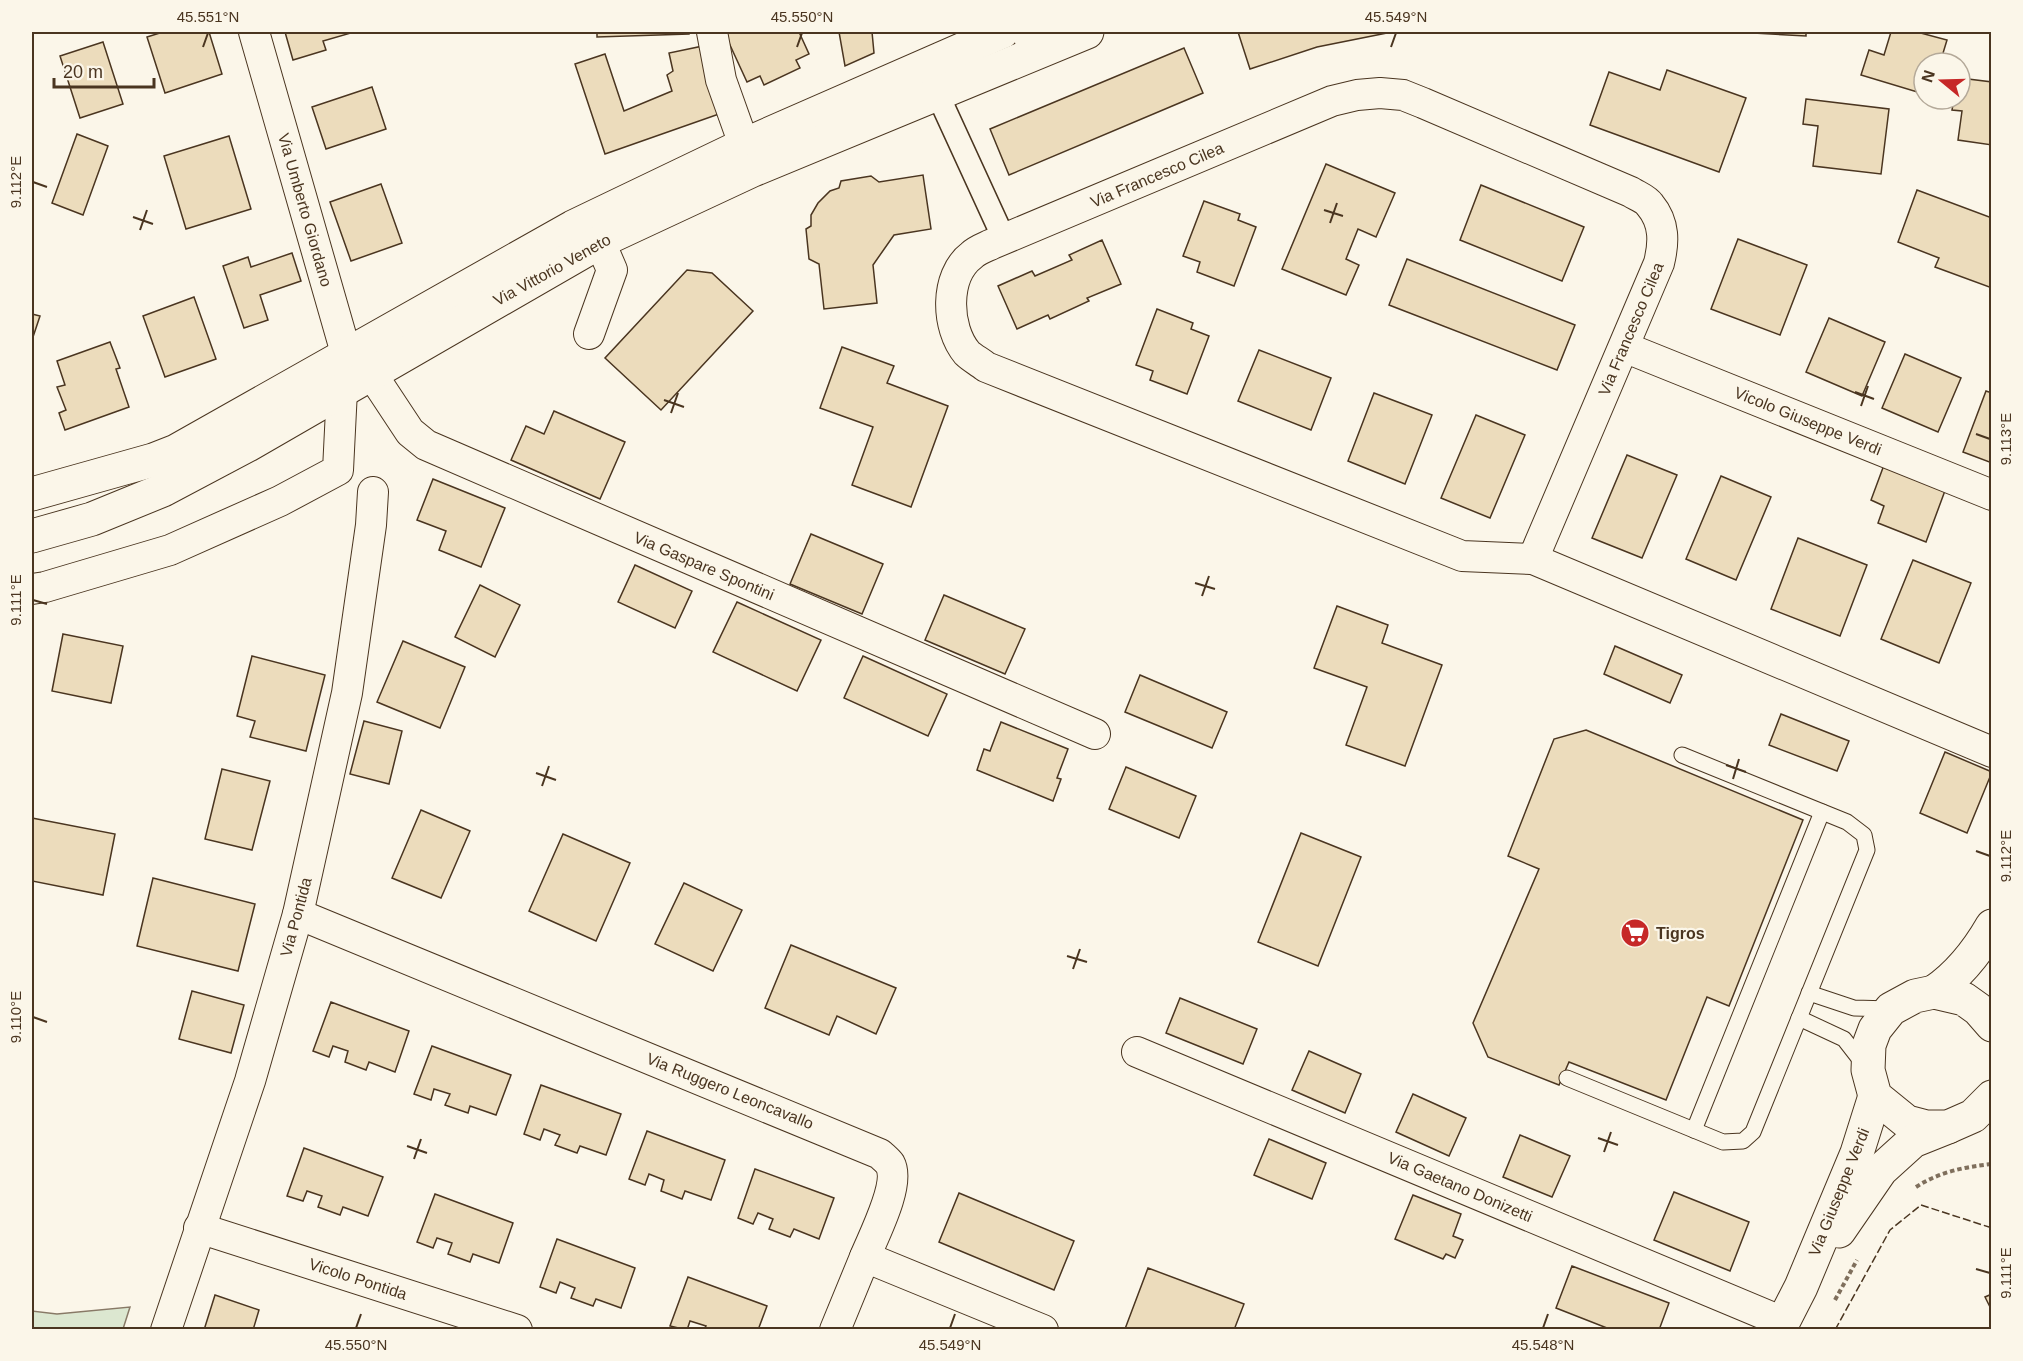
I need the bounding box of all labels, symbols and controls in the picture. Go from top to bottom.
text: 45.551°N [177,8,239,25]
text: 45.550°N [771,8,833,25]
text: 45.549°N [1365,8,1427,25]
scale bar [54,51,154,89]
north arrow [1912,51,1972,111]
text: 20 m [63,62,103,82]
text: N [1918,68,1938,85]
street label: Via Umberto Giordano [275,131,335,289]
street label: Via Francesco Cilea [1088,139,1226,211]
text: 9.112°E [7,156,24,208]
street label: Via Vittorio Veneto [491,231,614,309]
street label: Via Francesco Cilea [1595,260,1667,398]
street label: Vicolo Giuseppe Verdi [1732,384,1884,458]
text: 9.113°E [1997,413,2014,465]
street label: Via Gaspare Spontini [631,529,777,603]
text: 9.111°E [7,574,24,626]
text: 9.112°E [1997,830,2014,882]
street label: Via Pontida [277,875,315,959]
supermarket icon: Tigros [1619,917,1651,949]
place label: Tigros [1656,925,1705,942]
text: 9.110°E [7,991,24,1043]
street label: Via Ruggero Leoncavallo [644,1050,816,1132]
street label: Via Giuseppe Verdi [1806,1125,1872,1259]
street label: Via Gaetano Donizetti [1385,1149,1535,1225]
text: 9.111°E [1997,1247,2014,1299]
street label: Vicolo Pontida [307,1255,409,1303]
text: 45.550°N [325,1336,387,1353]
text: 45.549°N [919,1336,981,1353]
text: 45.548°N [1512,1336,1574,1353]

